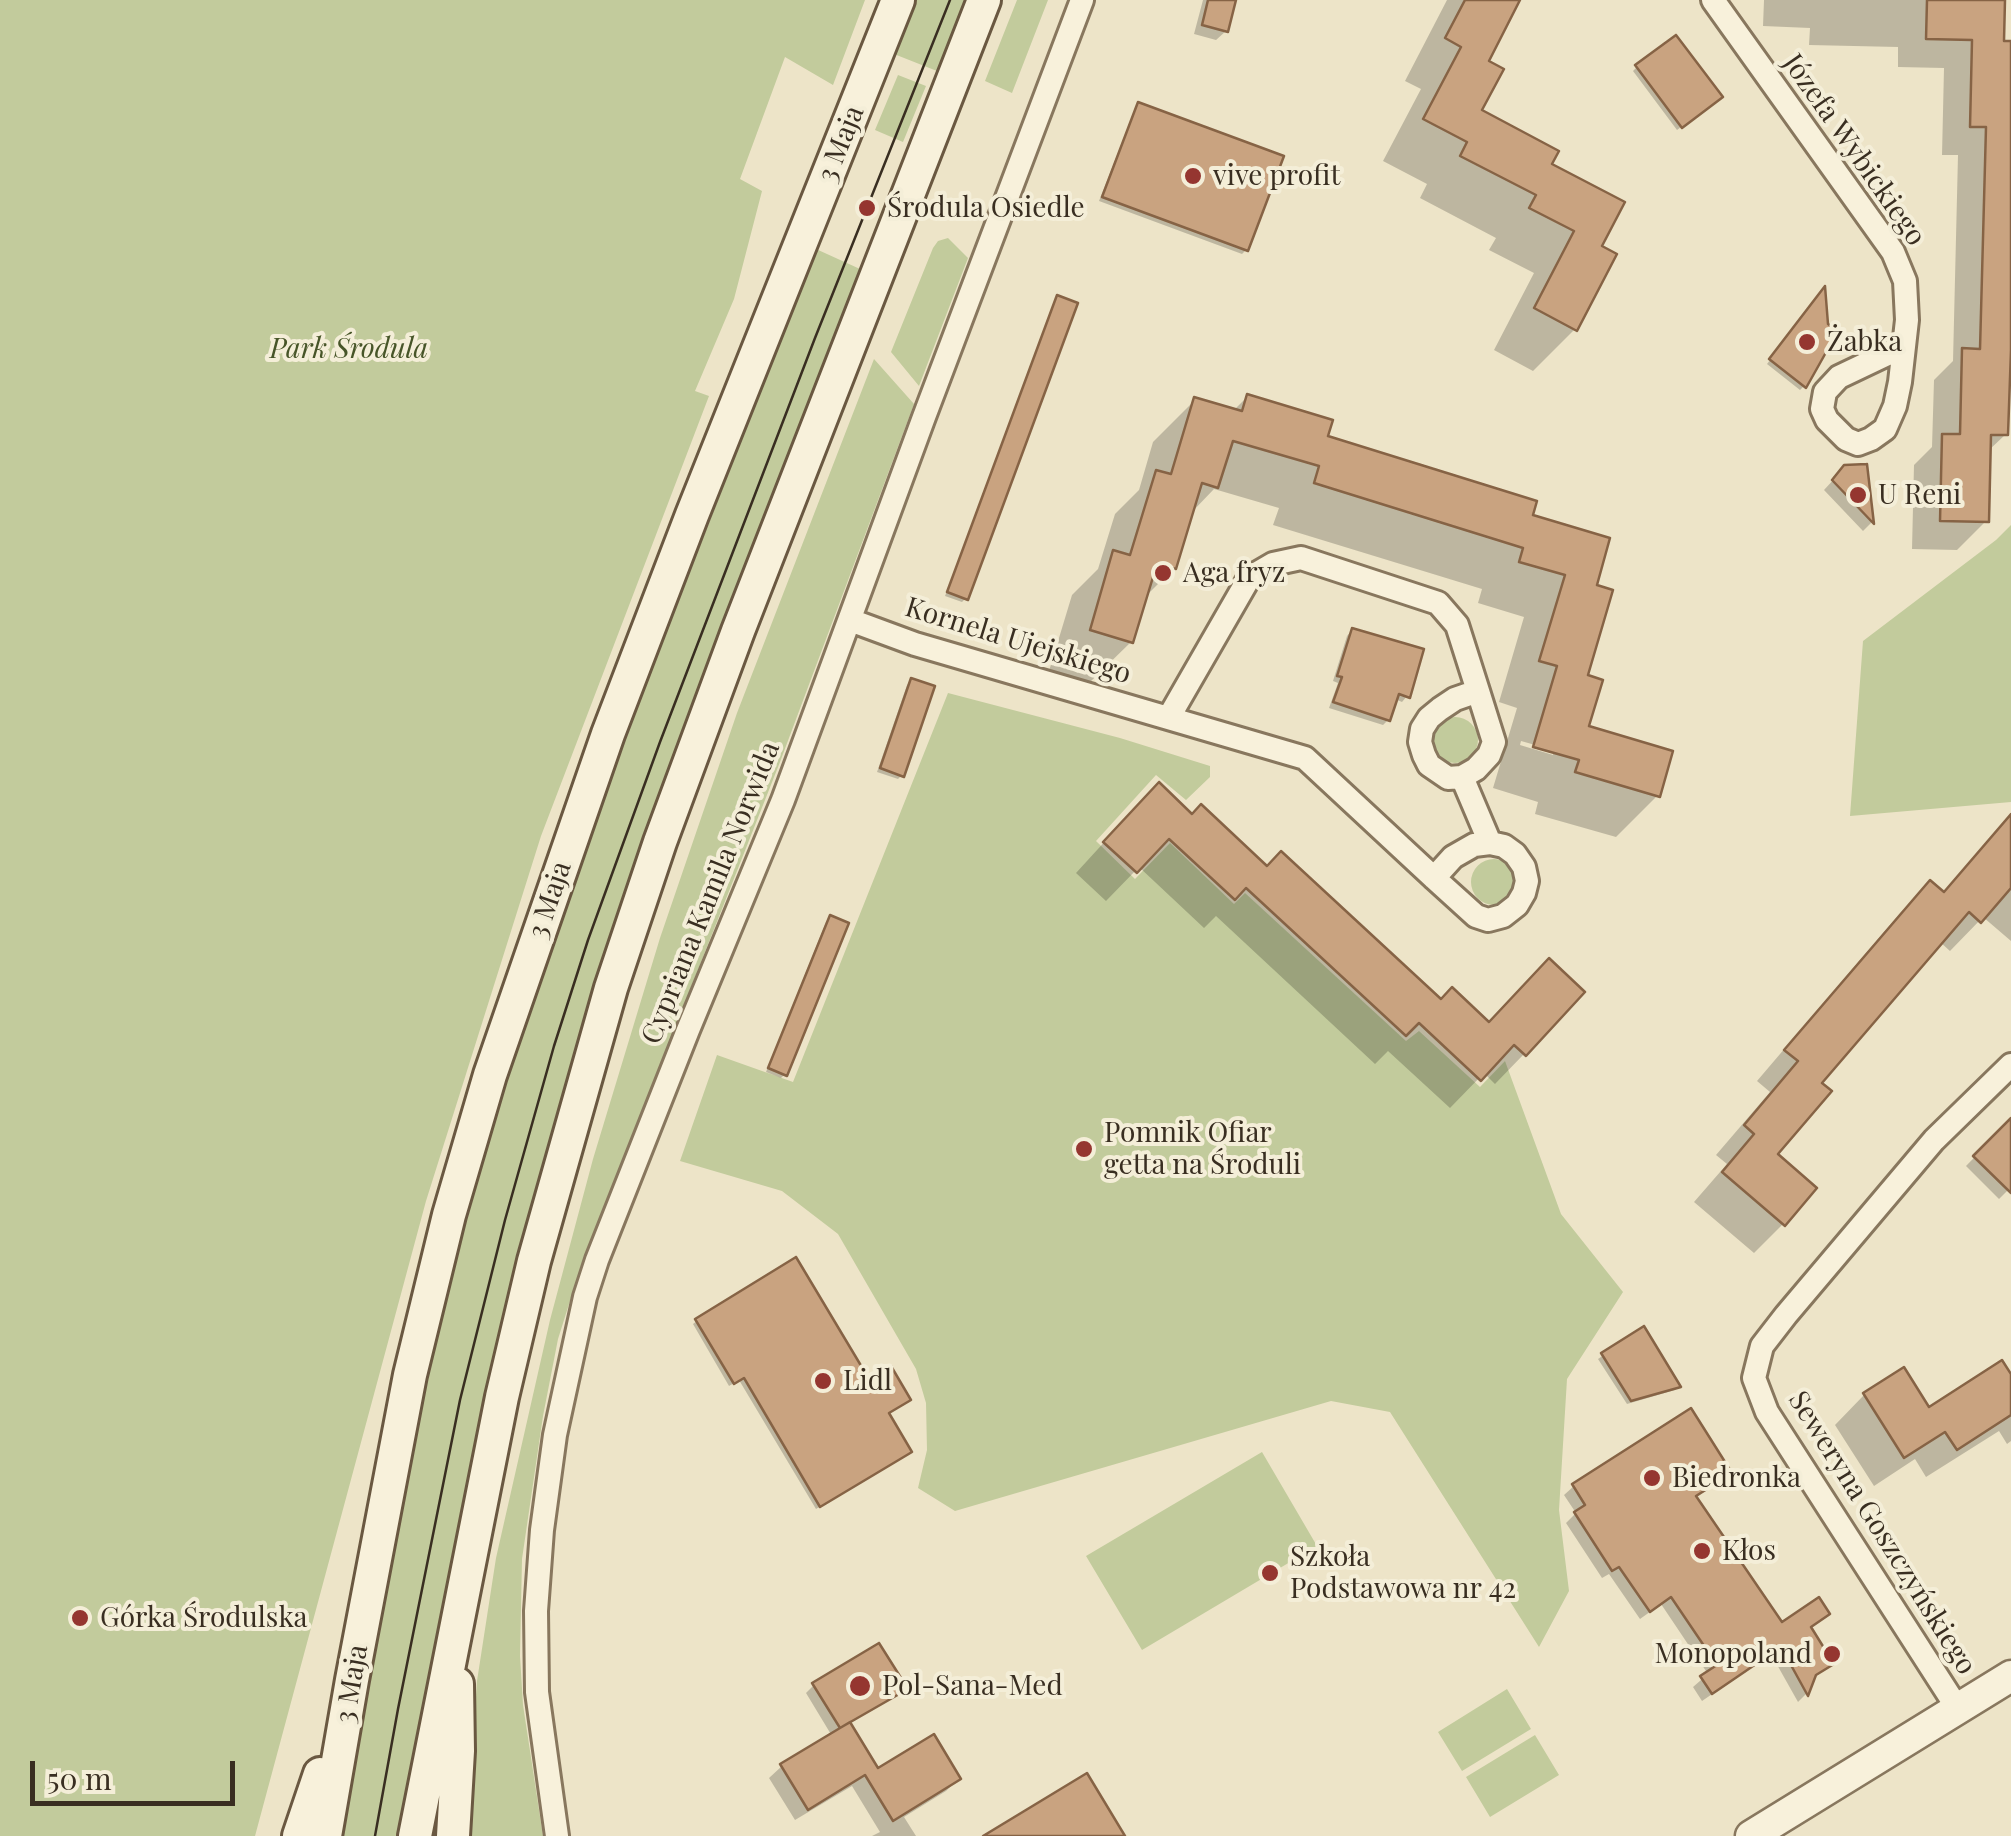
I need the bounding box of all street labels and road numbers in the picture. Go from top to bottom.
street label: Józefa Wybickiego [1775,48,1933,252]
street label: 3 Maja [811,101,871,187]
street label: Kornela Ujejskiego [901,591,1135,691]
street label: Cypriana Kamila Norwida [635,737,787,1049]
street label: 3 Maja [521,857,579,943]
street label: Seweryna Goszczyńskiego [1781,1385,1983,1681]
street label: 3 Maja [329,1642,375,1726]

